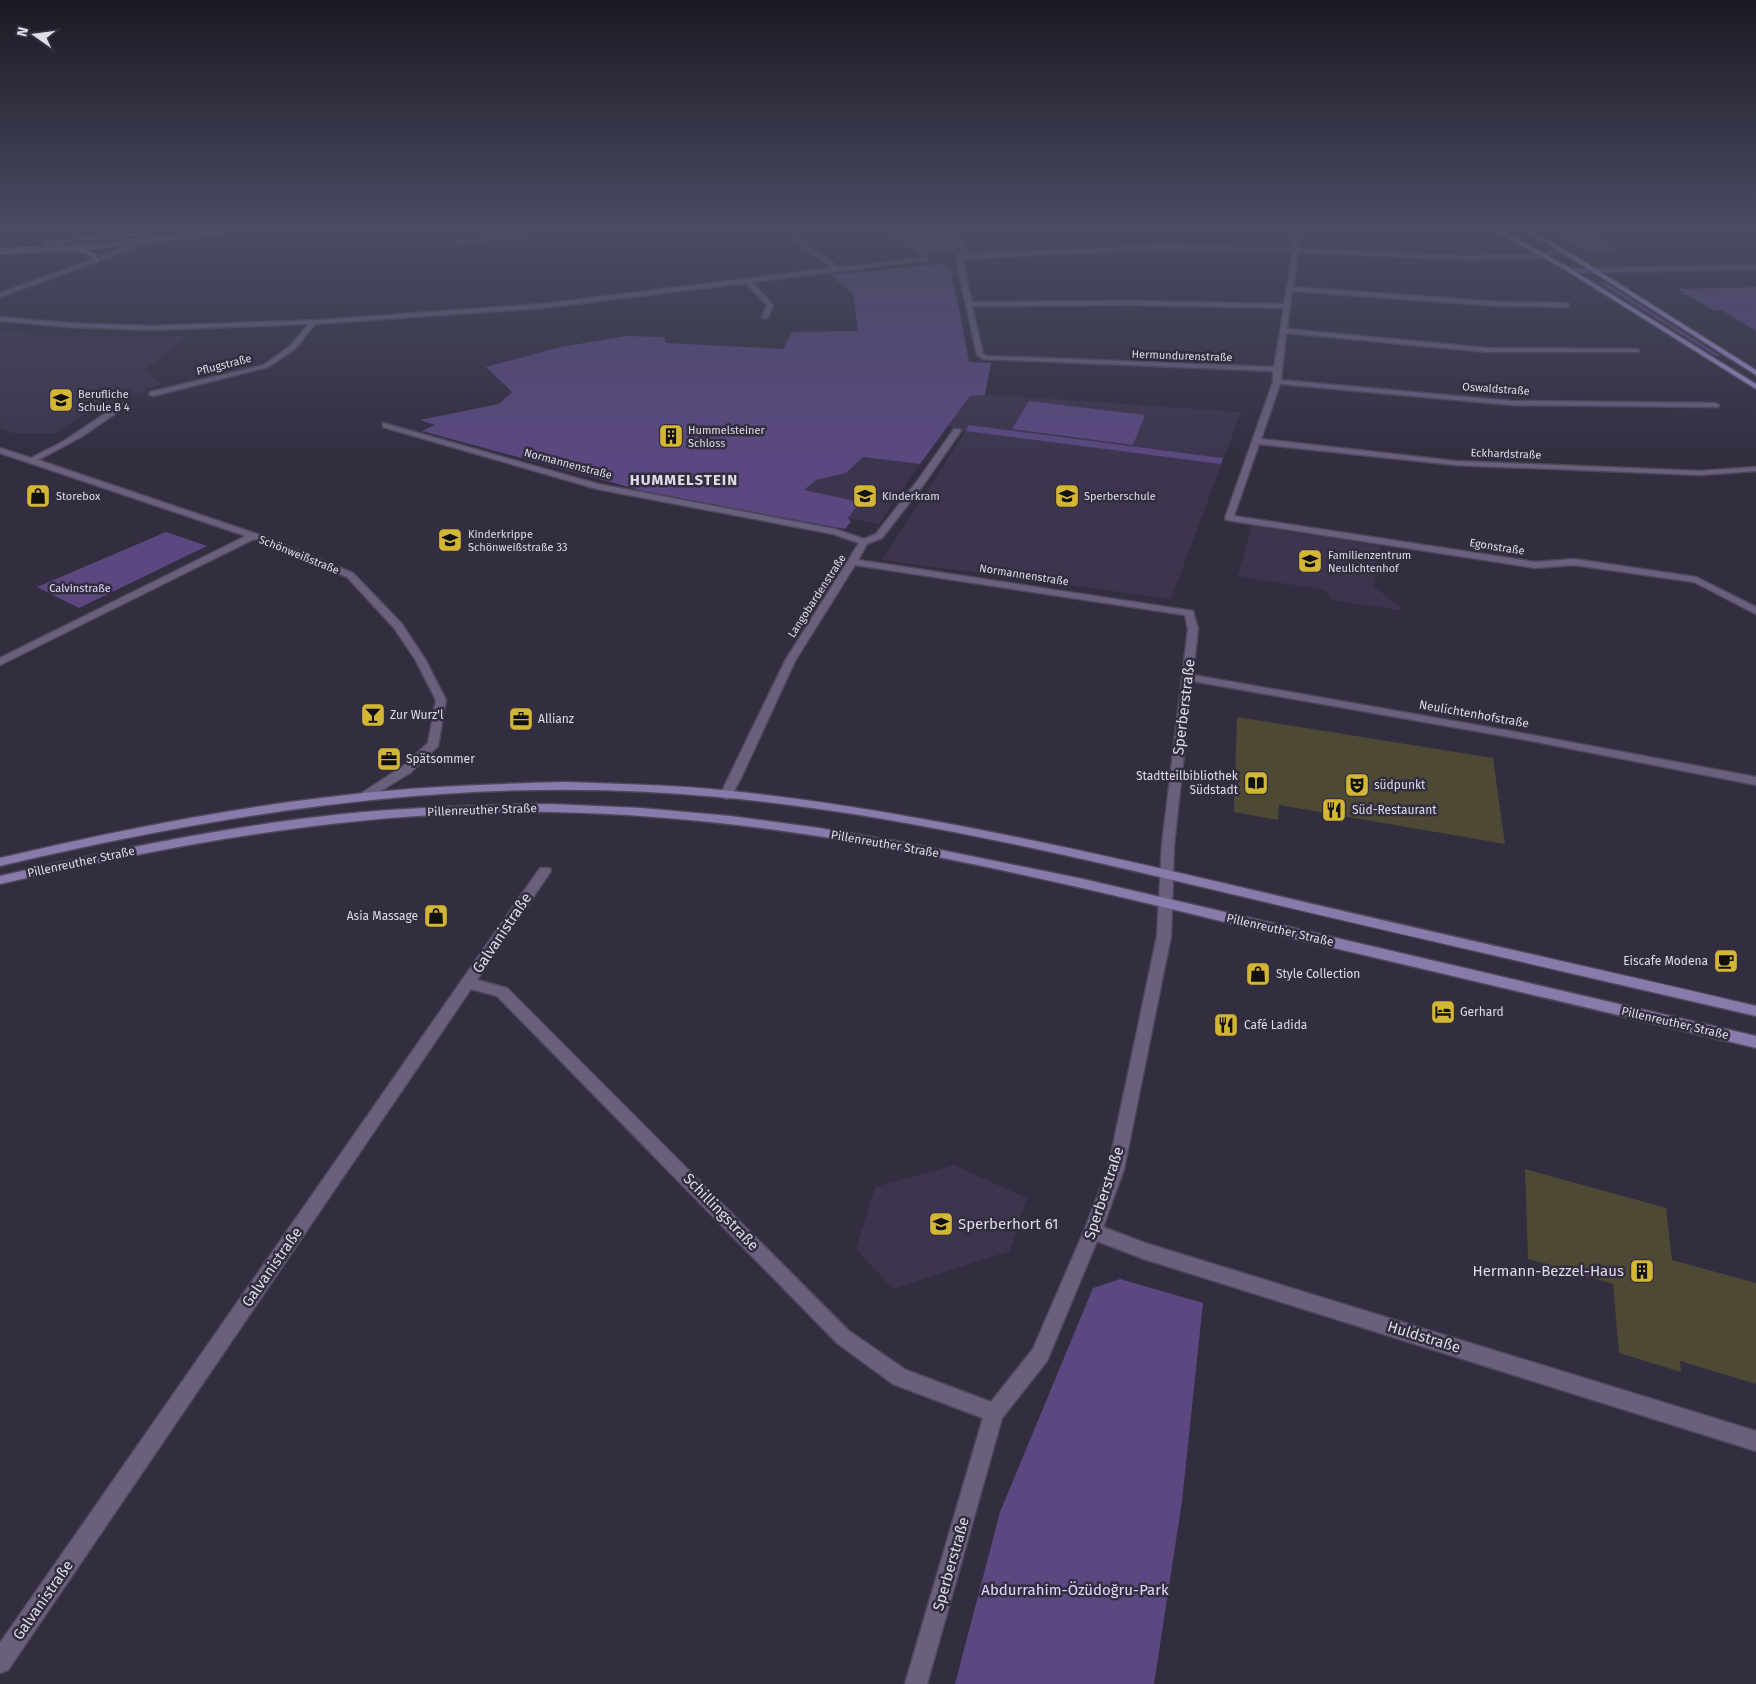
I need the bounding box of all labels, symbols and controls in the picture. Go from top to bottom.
north arrow [10,10,60,60]
text: N [13,25,32,39]
street label: Hermundurenstraße [1131,348,1233,364]
street label: Pflugstraße [195,352,253,378]
street label: Oswaldstraße [1462,380,1530,398]
school or university icon: Berufliche Schule B 4 [48,387,74,413]
place label: Berufliche Schule B 4 [78,388,130,414]
building icon: Hummelsteiner Schloss [658,423,684,449]
place label: Hummelsteiner Schloss [688,424,765,450]
street label: Normannenstraße [523,446,613,482]
street label: Eckhardstraße [1470,446,1542,462]
district label: HUMMELSTEIN [630,471,738,489]
shop icon: Storebox [25,483,51,509]
school or university icon: Kinderkram [852,483,878,509]
school or university icon: Sperberschule [1054,483,1080,509]
place label: Storebox [56,490,101,503]
place label: Kinderkram [882,490,940,503]
place label: Sperberschule [1084,490,1156,503]
school or university icon: Kinderkrippe Schönweißstraße 33 [437,527,463,553]
place label: Kinderkrippe Schönweißstraße 33 [468,528,567,554]
street label: Schönweißstraße [257,533,341,577]
street label: Egonstraße [1469,536,1525,558]
school or university icon: Familienzentrum Neulichtenhof [1297,548,1323,574]
place label: Familienzentrum Neulichtenhof [1328,549,1411,575]
street label: Langobardenstraße [785,552,849,640]
street label: Normannenstraße [978,562,1070,588]
park label: Calvinstraße [49,582,111,595]
street label: Sperberstraße [1169,658,1199,756]
street label: Neulichtenhofstraße [1418,697,1530,731]
bar icon: Zur Wurz'l [360,702,386,728]
office icon: Allianz [508,706,534,732]
place label: Zur Wurz'l [390,708,444,722]
place label: Allianz [538,712,574,726]
office icon: Spätsommer [376,746,402,772]
place label: Spätsommer [406,752,475,766]
place label: Stadtteilbibliothek Südstadt [1136,769,1239,797]
library icon: Stadtteilbibliothek Südstadt [1243,770,1269,796]
theatre icon: südpunkt [1344,772,1370,798]
place label: südpunkt [1374,778,1426,792]
restaurant icon: Süd-Restaurant [1321,797,1347,823]
street label: Pillenreuther Straße [427,801,537,819]
place label: Süd-Restaurant [1352,803,1437,817]
street label: Pillenreuther Straße [830,828,940,860]
street label: Pillenreuther Straße [26,844,136,880]
street label: Galvanistraße [469,889,535,977]
shop icon: Asia Massage [423,903,449,929]
place label: Asia Massage [347,909,418,923]
street label: Pillenreuther Straße [1225,911,1335,949]
cafe icon: Eiscafe Modena [1713,948,1739,974]
place label: Eiscafe Modena [1623,954,1708,968]
shop icon: Style Collection [1245,961,1271,987]
place label: Style Collection [1276,967,1360,981]
hotel icon: Gerhard [1430,999,1456,1025]
street label: Pillenreuther Straße [1620,1004,1730,1042]
place label: Gerhard [1460,1005,1504,1019]
restaurant icon: Café Ladida [1213,1012,1239,1038]
place label: Café Ladida [1244,1018,1307,1032]
street label: Sperberstraße [1081,1144,1127,1242]
street label: Schillingstraße [680,1169,762,1255]
school or university icon: Sperberhort 61 [928,1211,954,1237]
place label: Sperberhort 61 [958,1215,1058,1233]
street label: Galvanistraße [238,1224,306,1310]
building icon: Hermann-Bezzel-Haus [1629,1258,1655,1284]
place label: Hermann-Bezzel-Haus [1472,1262,1624,1280]
street label: Huldstraße [1385,1317,1463,1357]
street label: Sperberstraße [929,1515,973,1613]
street label: Galvanistraße [9,1557,77,1643]
park label: Abdurrahim-Özüdoğru-Park [981,1581,1169,1599]

